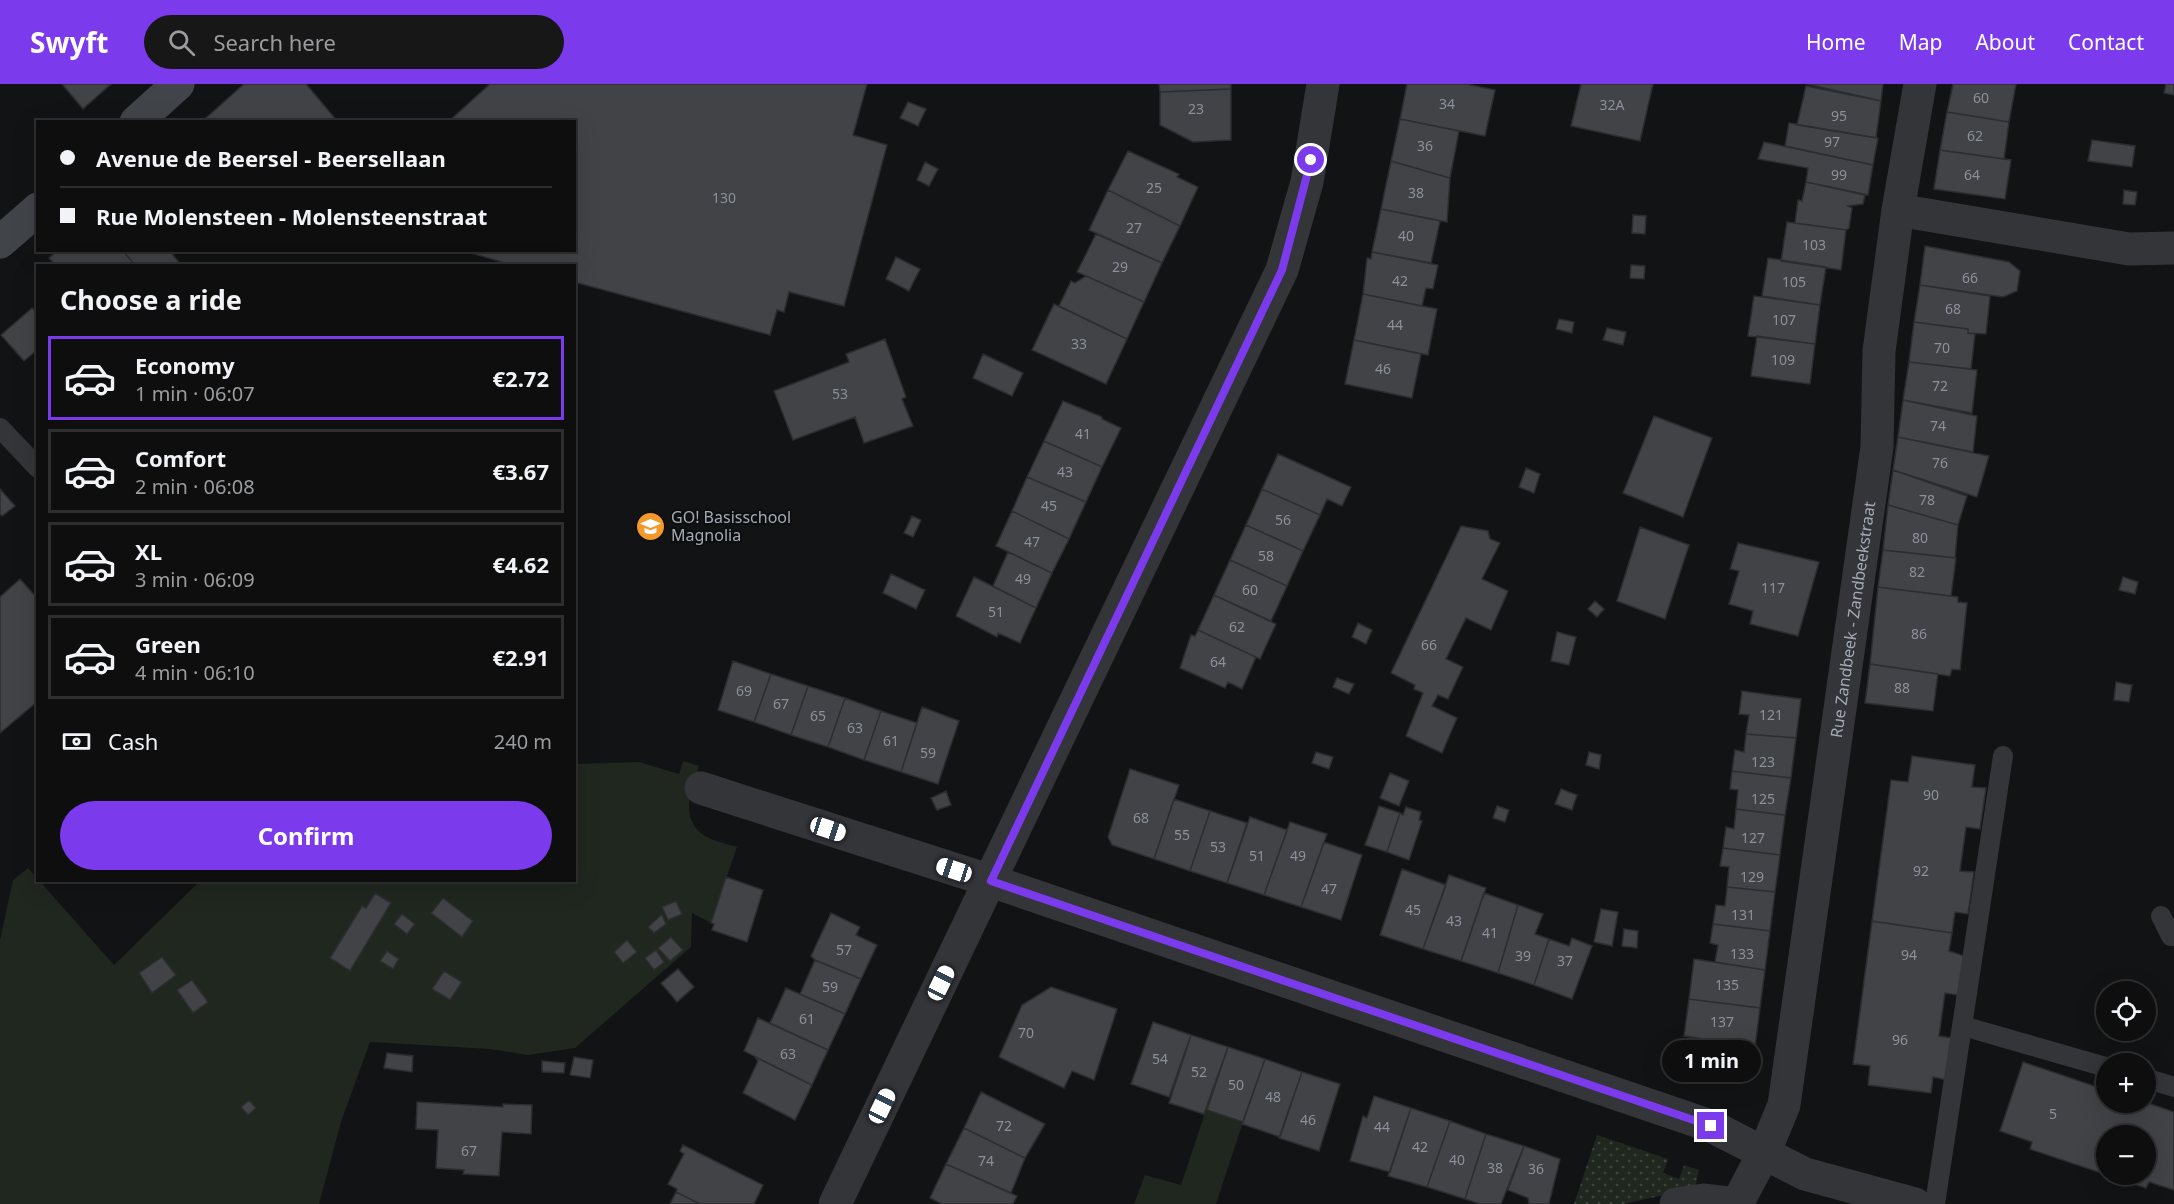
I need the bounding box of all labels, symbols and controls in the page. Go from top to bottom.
search box [144,15,564,69]
text: Swyft [30,23,108,61]
icon: search [165,26,198,59]
text: Search here [213,27,336,57]
text: Home [1806,28,1866,56]
text: Map [1899,28,1942,56]
text: About [1975,28,2035,56]
text: Contact [2068,28,2144,56]
house number: 60 [1973,88,1989,107]
house number: 34 [1439,94,1455,113]
house number: 32A [1600,95,1625,114]
house number: 23 [1188,99,1204,118]
house number: 95 [1831,106,1847,125]
house number: 62 [1967,126,1983,145]
house number: 97 [1824,132,1840,151]
house number: 36 [1417,136,1433,155]
text: Avenue de Beersel - Beersellaan [96,143,446,173]
route start [1297,146,1324,173]
house number: 99 [1831,165,1847,184]
house number: 64 [1964,165,1980,184]
house number: 25 [1146,178,1162,197]
house number: 38 [1408,183,1424,202]
house number: 130 [712,188,736,207]
text: Rue Molensteen - Molensteenstraat [96,201,487,231]
house number: 27 [1126,218,1142,237]
house number: 40 [1398,226,1414,245]
house number: 103 [1802,235,1826,254]
house number: 29 [1112,257,1128,276]
house number: 66 [1962,268,1978,287]
house number: 42 [1392,271,1408,290]
house number: 105 [1782,272,1806,291]
text: Choose a ride [60,281,242,318]
house number: 68 [1945,299,1961,318]
house number: 107 [1772,310,1796,329]
house number: 44 [1387,315,1403,334]
house number: 33 [1071,334,1087,353]
house number: 70 [1934,338,1950,357]
text: Economy [135,350,234,380]
house number: 109 [1771,350,1795,369]
icon: car [63,351,117,405]
house number: 46 [1375,359,1391,378]
text: €2.72 [492,363,549,393]
house number: 72 [1932,376,1948,395]
text: 1 min · 06:07 [135,380,255,407]
house number: 53 [832,384,848,403]
house number: 74 [1930,416,1946,435]
house number: 41 [1075,424,1091,443]
text: Comfort [135,443,226,473]
icon: car [63,444,117,498]
house number: 76 [1932,453,1948,472]
text: €3.67 [492,456,549,486]
house number: 43 [1057,462,1073,481]
text: 2 min · 06:08 [135,473,255,500]
house number: 78 [1919,490,1935,509]
house number: 45 [1041,496,1057,515]
street label: Rue Zandbeek - Zandbeekstraat [1825,500,1880,739]
place label: GO! Basisschool Magnolia [671,506,791,546]
school or university icon: GO! Basisschool Magnolia [634,510,666,542]
house number: 56 [1275,510,1291,529]
house number: 80 [1912,528,1928,547]
house number: 47 [1024,532,1040,551]
text: XL [135,536,162,566]
icon: car [63,537,117,591]
house number: 58 [1258,546,1274,565]
text: €4.62 [492,549,549,579]
house number: 82 [1909,562,1925,581]
text: 3 min · 06:09 [135,566,255,593]
house number: 49 [1015,569,1031,588]
house number: 117 [1761,578,1785,597]
house number: 60 [1242,580,1258,599]
house number: 51 [988,602,1004,621]
house number: 62 [1229,617,1245,636]
house number: 86 [1911,624,1927,643]
text: Green [135,629,201,659]
icon: car [63,630,117,684]
house number: 66 [1421,635,1437,654]
text: €2.91 [492,642,549,672]
house number: 64 [1210,652,1226,671]
text: 4 min · 06:10 [135,659,255,686]
house number: 88 [1894,678,1910,697]
house number: 69 [736,681,752,700]
house number: 67 [773,694,789,713]
house number: 121 [1759,705,1783,724]
house number: 65 [810,706,826,725]
house number: 63 [847,718,863,737]
icon: cash [60,725,93,758]
text: Cash [108,726,158,756]
text: 240 m [494,728,552,755]
house number: 61 [883,731,899,750]
house number: 59 [920,743,936,762]
house number: 123 [1751,752,1775,771]
house number: 90 [1923,785,1939,804]
house number: 125 [1751,789,1775,808]
button: Confirm [60,801,552,870]
house number: 68 [1133,808,1149,827]
car [808,815,848,843]
house number: 55 [1174,825,1190,844]
house number: 127 [1741,828,1765,847]
house number: 53 [1210,837,1226,856]
house number: 51 [1249,846,1265,865]
house number: 49 [1290,846,1306,865]
car [934,856,974,884]
house number: 92 [1913,861,1929,880]
house number: 129 [1740,867,1764,886]
house number: 47 [1321,879,1337,898]
house number: 45 [1405,900,1421,919]
house number: 131 [1731,905,1755,924]
house number: 43 [1446,911,1462,930]
house number: 41 [1482,923,1498,942]
house number: 57 [836,940,852,959]
house number: 133 [1730,944,1754,963]
house number: 94 [1901,945,1917,964]
house number: 39 [1515,946,1531,965]
house number: 37 [1557,951,1573,970]
car [925,963,957,1003]
house number: 135 [1715,975,1739,994]
house number: 59 [822,977,838,996]
map controls [2096,981,2156,1185]
button: locate [2096,981,2156,1041]
house number: 61 [799,1009,815,1028]
house number: 137 [1710,1012,1734,1031]
house number: 70 [1018,1023,1034,1042]
house number: 96 [1892,1030,1908,1049]
callout: 1 min [1662,1039,1760,1081]
house number: 63 [780,1044,796,1063]
text: 1 min [1684,1047,1739,1074]
house number: 54 [1152,1049,1168,1068]
button: + [2096,1053,2156,1113]
house number: 52 [1191,1062,1207,1081]
house number: 50 [1228,1075,1244,1094]
car [866,1086,898,1126]
house number: 48 [1265,1087,1281,1106]
house number: 5 [2049,1104,2057,1123]
house number: 46 [1300,1110,1316,1129]
route end [1697,1112,1724,1139]
house number: 72 [996,1116,1012,1135]
house number: 44 [1374,1117,1390,1136]
button: − [2096,1125,2156,1185]
house number: 42 [1412,1137,1428,1156]
house number: 67 [461,1141,477,1160]
house number: 40 [1449,1150,1465,1169]
house number: 74 [978,1151,994,1170]
house number: 38 [1487,1158,1503,1177]
house number: 36 [1528,1159,1544,1178]

